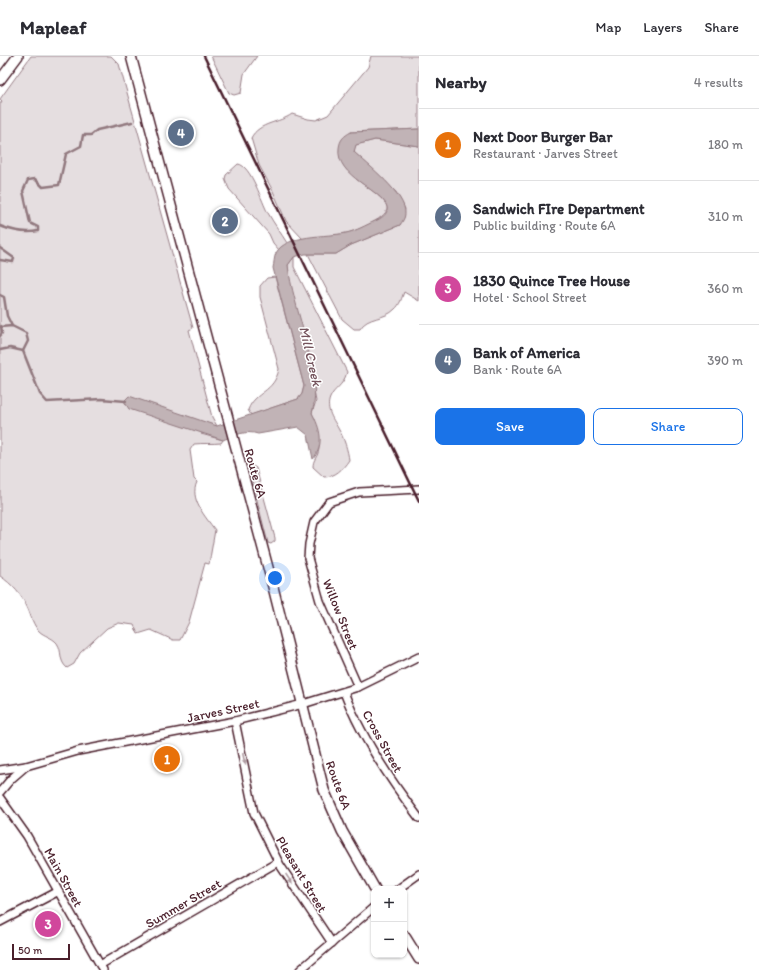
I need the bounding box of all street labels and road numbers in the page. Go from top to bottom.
street label: Route 6A [241,447,270,500]
street label: Willow Street [320,577,362,652]
street label: Jarves Street [186,695,261,725]
street label: Cross Street [359,707,406,775]
street label: Route 6A [323,759,354,812]
street label: Pleasant Street [273,834,330,915]
street label: Main Street [41,845,86,910]
street label: Summer Street [143,876,224,931]

